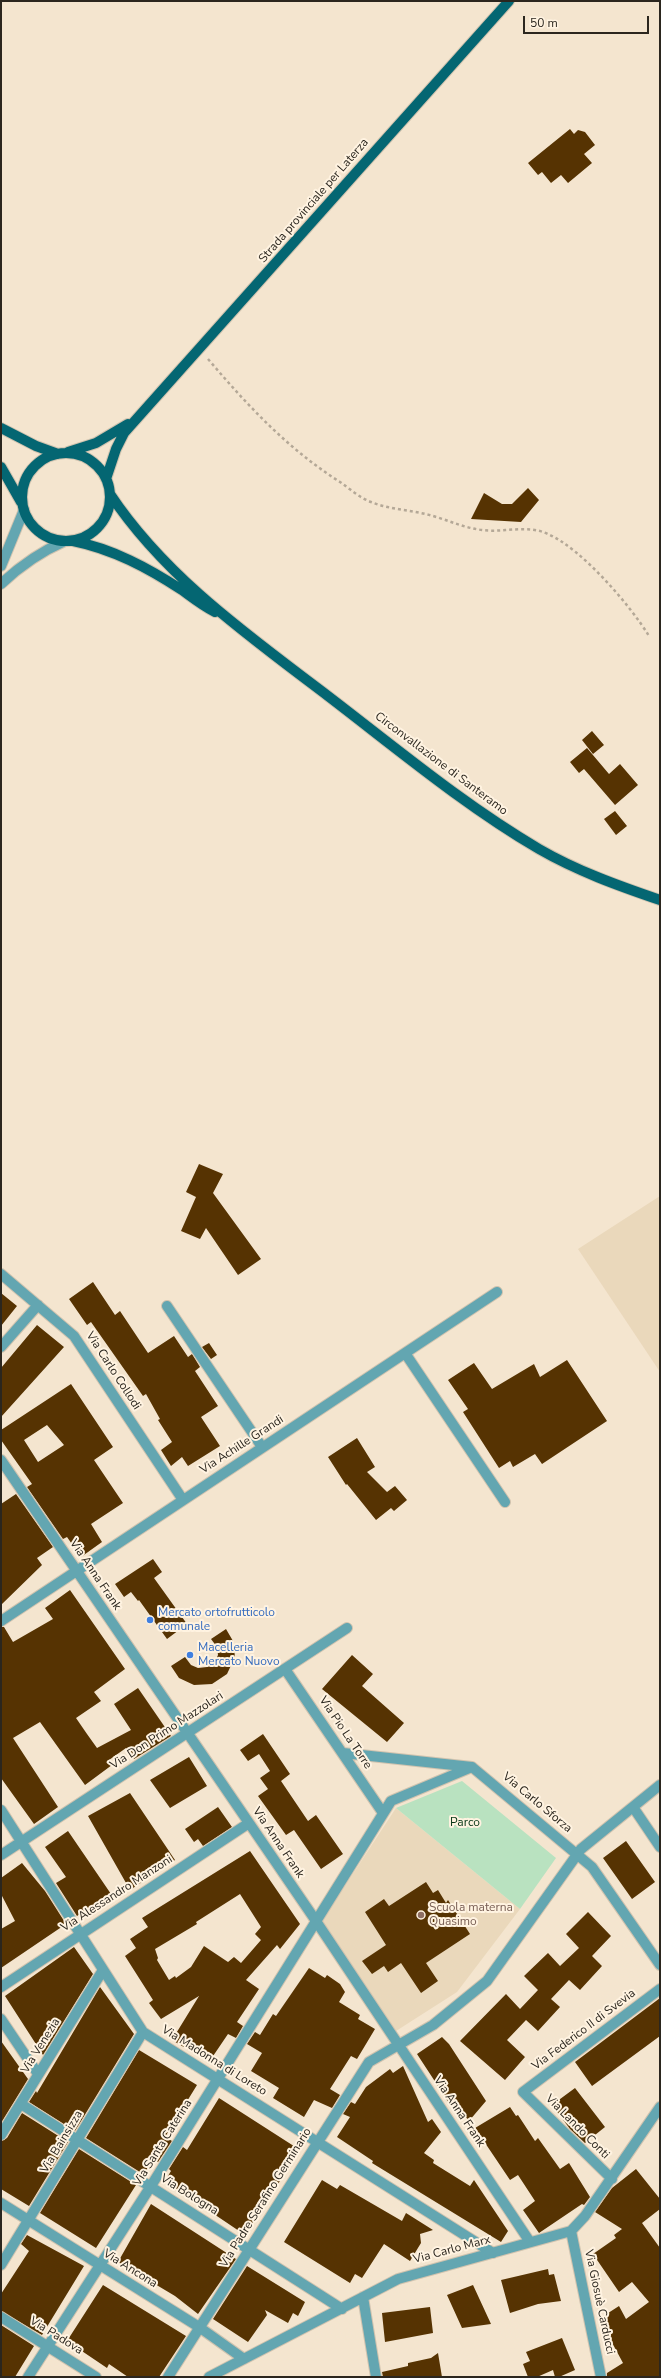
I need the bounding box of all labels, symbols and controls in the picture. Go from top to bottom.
scale bar [525,8,651,34]
text: 50 m [530,15,558,31]
street label: Strada provinciale per Laterza [256,136,372,266]
street label: Circonvallazione di Santeramo [372,709,510,819]
street label: Via Carlo Collodi [82,1329,144,1413]
street label: Via Achille Grandi [198,1413,286,1477]
street label: Via Anna Frank [66,1537,124,1613]
place label: Mercato ortofrutticolo comunale [158,1606,275,1634]
marker: Mercato ortofrutticolo comunale [145,1615,155,1625]
place label: Macelleria Mercato Nuovo [198,1641,280,1669]
marker: Macelleria Mercato Nuovo [185,1650,195,1660]
street label: Via Don Primo Mazzolari [108,1689,226,1773]
street label: Via Pio La Torre [315,1694,375,1772]
street label: Via Carlo Sforza [499,1770,575,1836]
street label: Via Anna Frank [249,1805,307,1881]
park label: Parco [450,1816,480,1830]
street label: Via Alessandro Manzoni [59,1853,175,1935]
place label: Scuola materna Quasimo [429,1901,513,1929]
marker: Scuola materna Quasimo [416,1910,426,1920]
street label: Via Federico II di Svevia [529,1986,639,2074]
street label: Via Venezia [18,2016,64,2076]
street label: Via Madonna di Loreto [159,2023,269,2099]
street label: Via Anna Frank [430,2074,488,2150]
street label: Via Lando Conti [542,2092,612,2162]
street label: Via Santa Caterina [130,2097,196,2189]
street label: Via Bainsizza [38,2108,86,2176]
street label: Via Padre Serafino Germinario [217,2126,315,2270]
street label: Via Bologna [157,2171,221,2219]
street label: Via Carlo Marx [412,2233,492,2267]
street label: Via Ancona [100,2247,160,2291]
street label: Via Giosuè Carducci [581,2248,617,2356]
street label: Via Padova [27,2314,85,2358]

